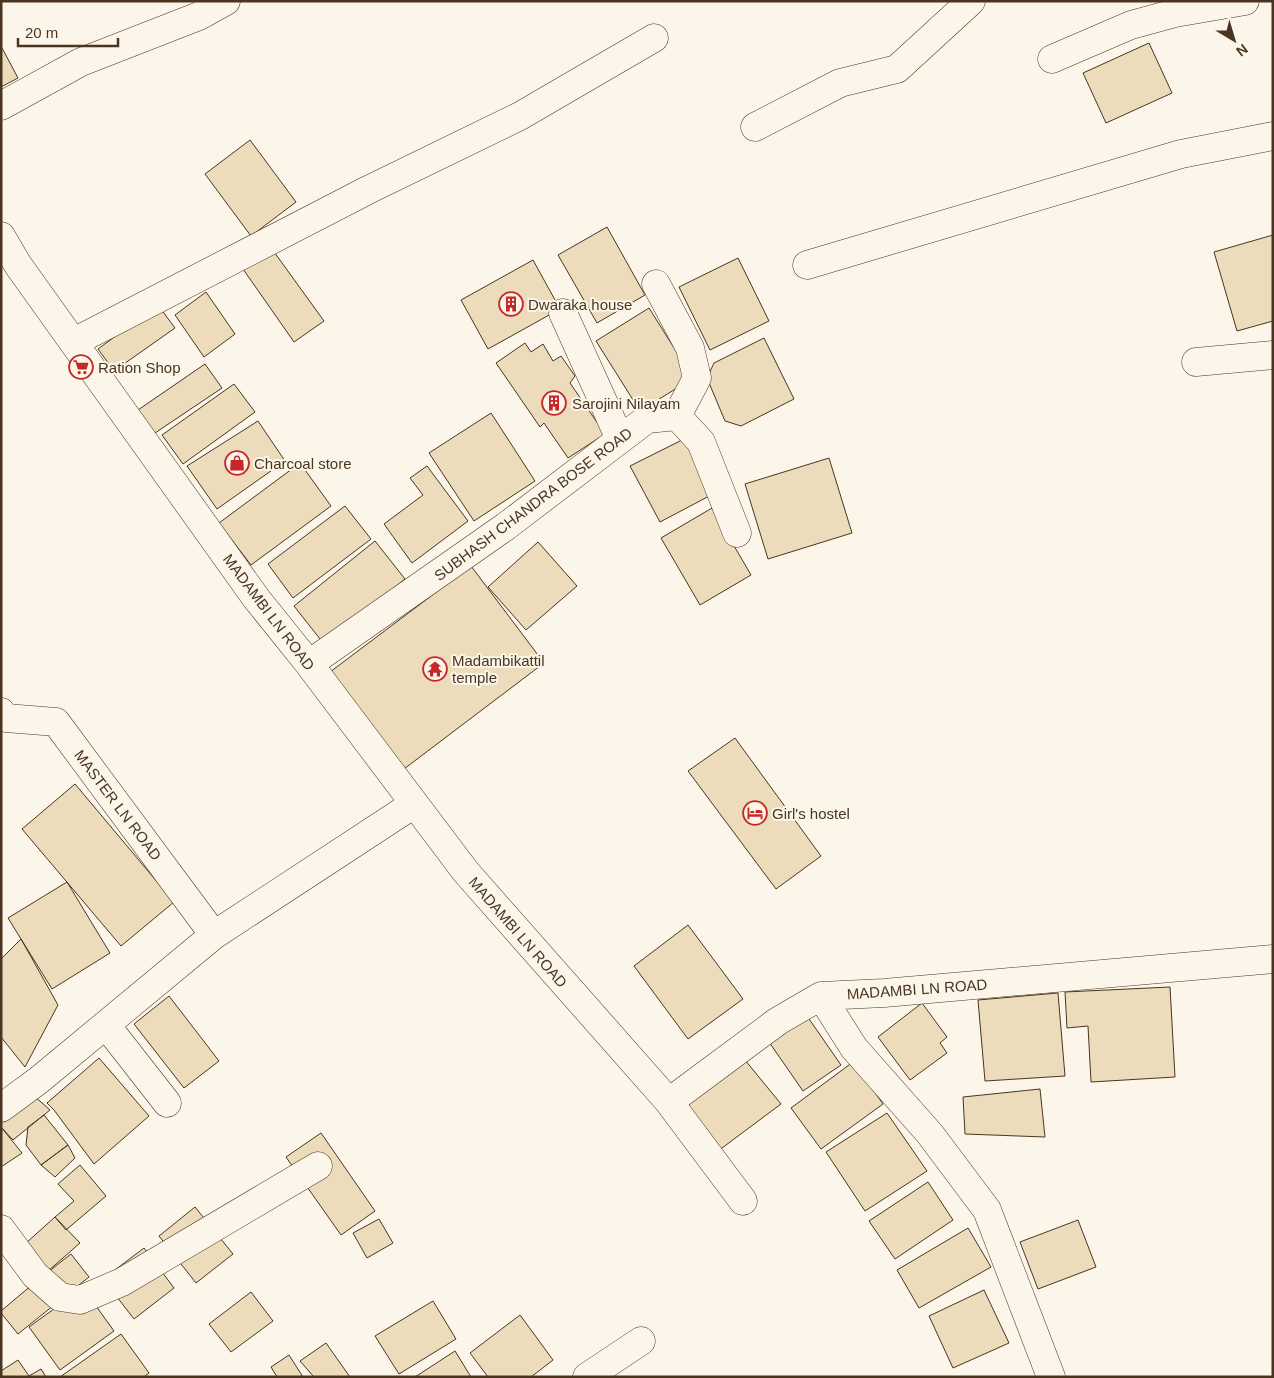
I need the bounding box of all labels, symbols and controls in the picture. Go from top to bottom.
scale bar [18,15,118,47]
north arrow [1209,15,1259,65]
text: 20 m [25,24,58,41]
text: N [1233,41,1251,60]
building icon: Dwaraka house [498,291,524,317]
place label: Dwaraka house [528,296,632,313]
supermarket icon: Ration Shop [68,354,94,380]
place label: Ration Shop [98,359,181,376]
building icon: Sarojini Nilayam [541,390,567,416]
place label: Sarojini Nilayam [572,395,680,412]
street label: SUBHASH CHANDRA BOSE ROAD [431,424,635,584]
shop icon: Charcoal store [224,450,250,476]
place label: Charcoal store [254,455,352,472]
street label: MADAMBI LN ROAD [220,551,318,673]
place label: Madambikattil temple [452,652,545,686]
temple icon: Madambikattil temple [422,656,448,682]
street label: MASTER LN ROAD [71,747,165,863]
hotel icon: Girl's hostel [742,800,768,826]
place label: Girl's hostel [772,805,850,822]
street label: MADAMBI LN ROAD [465,873,571,991]
street label: MADAMBI LN ROAD [846,976,988,1002]

